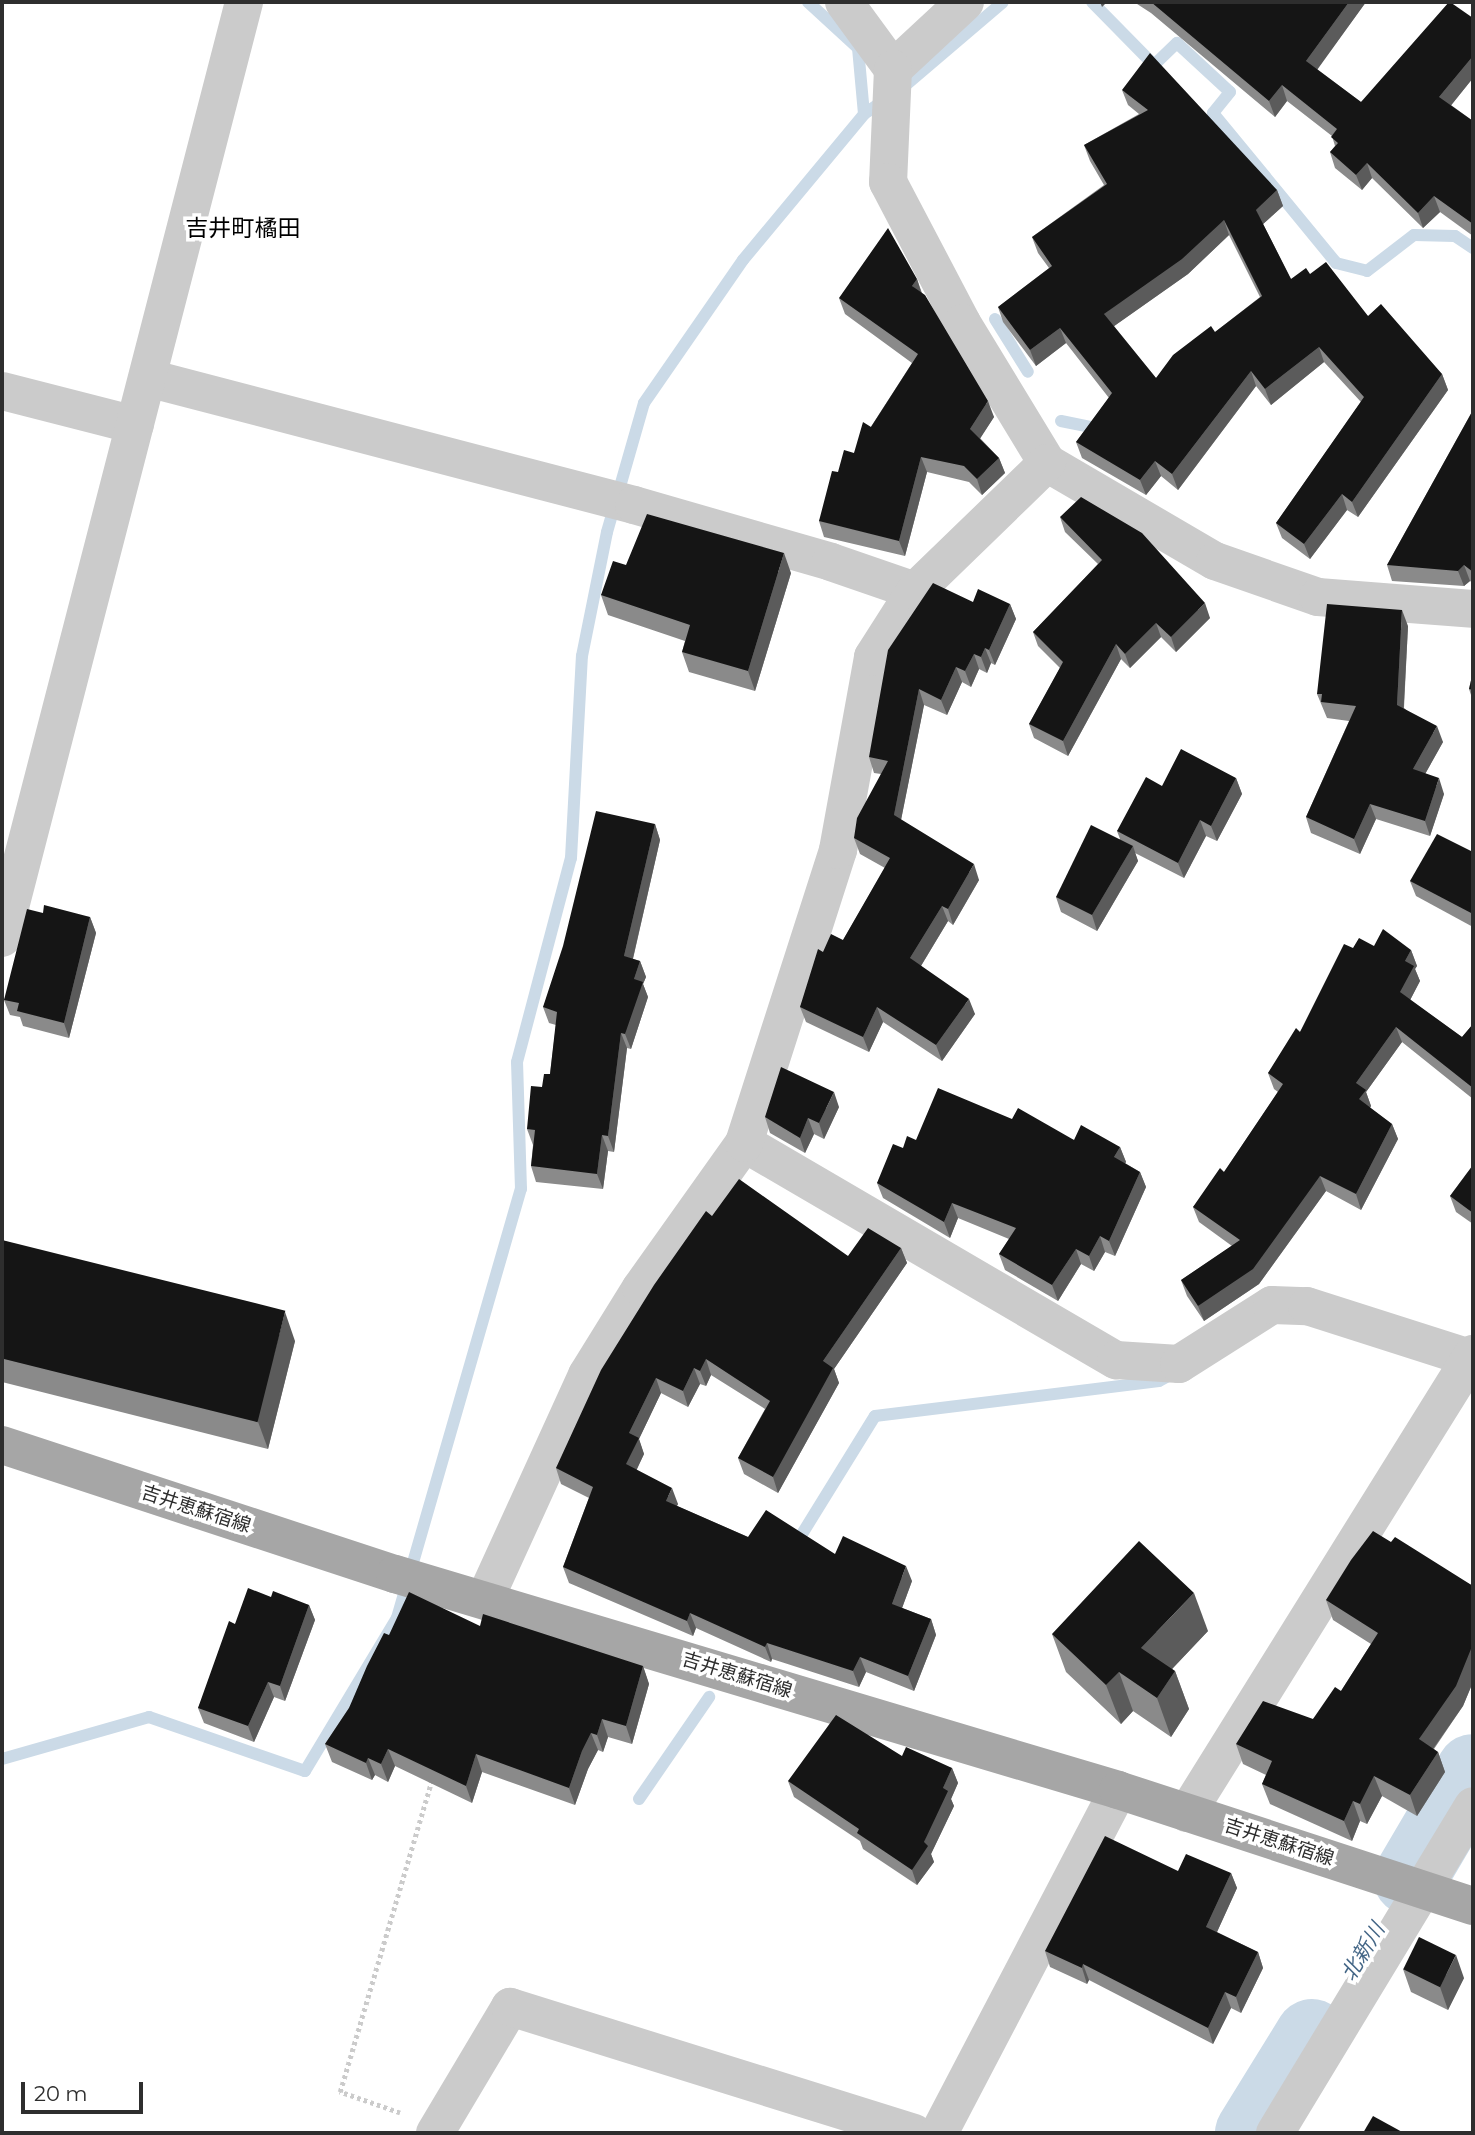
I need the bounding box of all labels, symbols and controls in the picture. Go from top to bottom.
district label: 吉井町橘田 [186,214,300,242]
street label: 吉井恵蘇宿線 [138,1481,254,1537]
street label: 吉井恵蘇宿線 [679,1647,795,1703]
street label: 吉井恵蘇宿線 [1221,1814,1337,1870]
water label: 北新川 [1336,1919,1390,1985]
scale bar [24,2068,147,2112]
text: 20 m [34,2081,88,2106]

